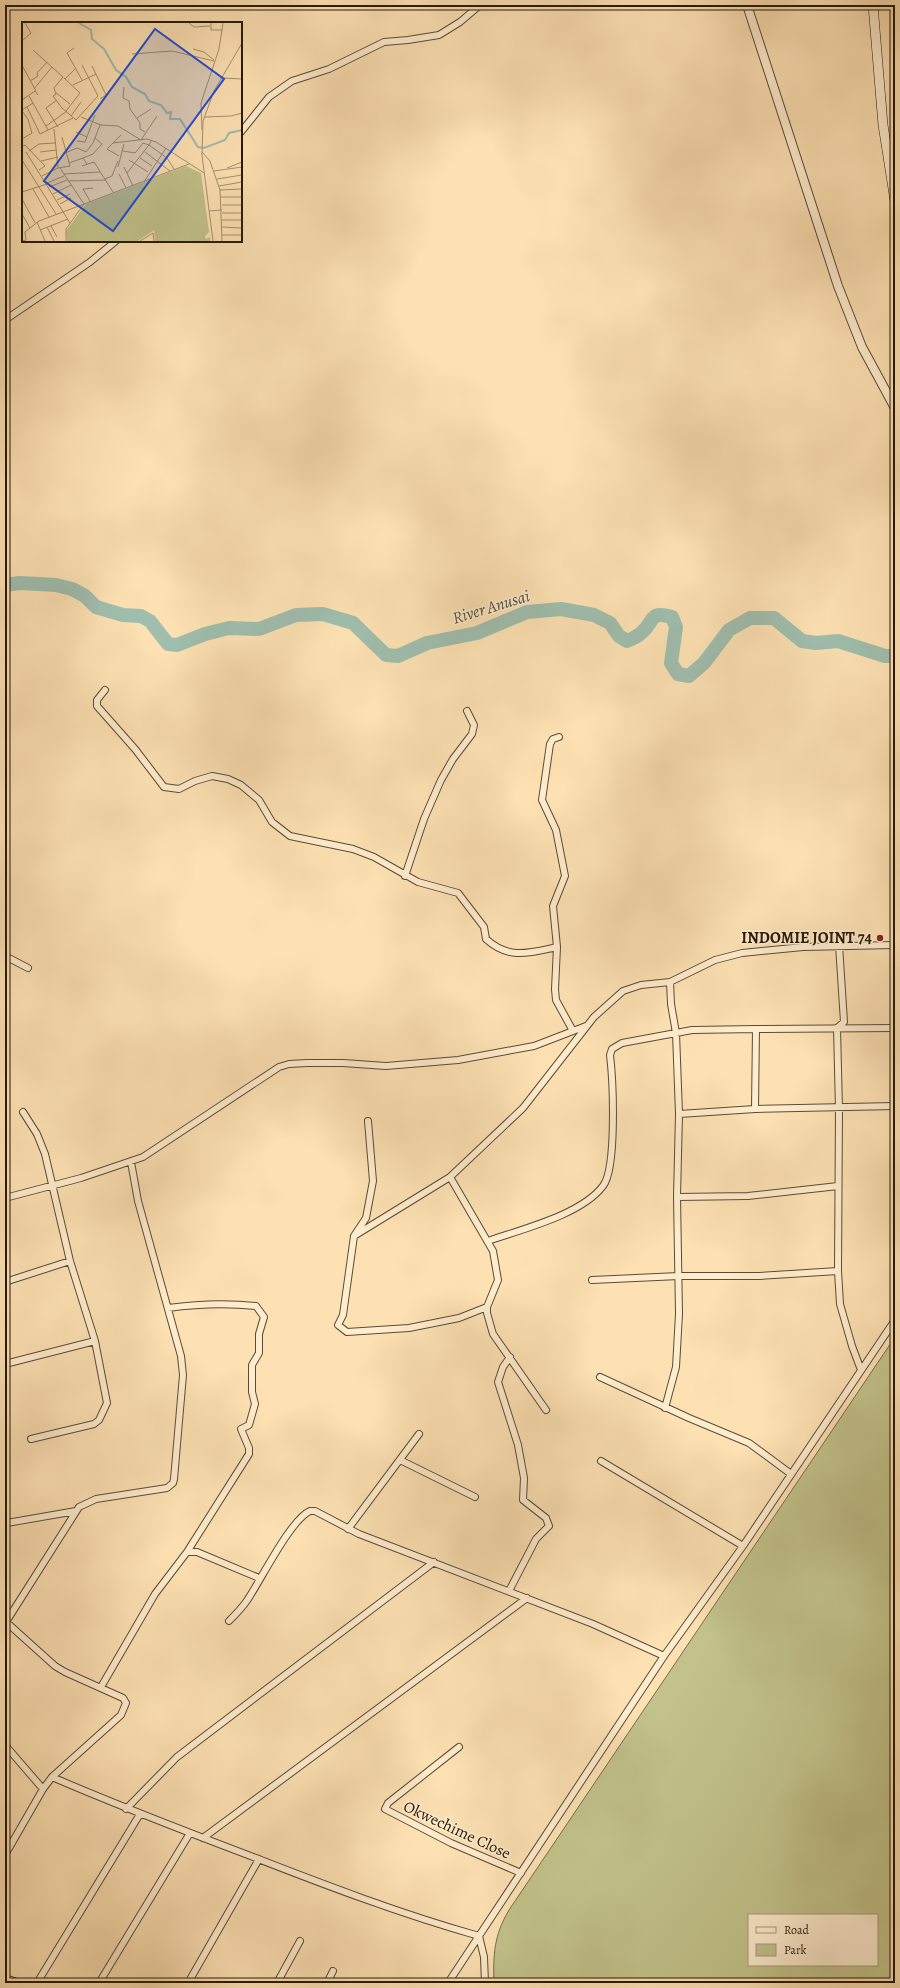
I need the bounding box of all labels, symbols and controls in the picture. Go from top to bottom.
inset map [22,22,242,242]
water label: River Anusai [449,584,533,630]
place label: INDOMIE JOINT 74 [741,927,872,949]
marker: INDOMIE JOINT 74 [875,933,885,943]
street label: Okwechime Close [400,1795,514,1865]
legend [748,1914,878,1966]
text: Road [784,1922,810,1938]
text: Park [784,1942,807,1958]

